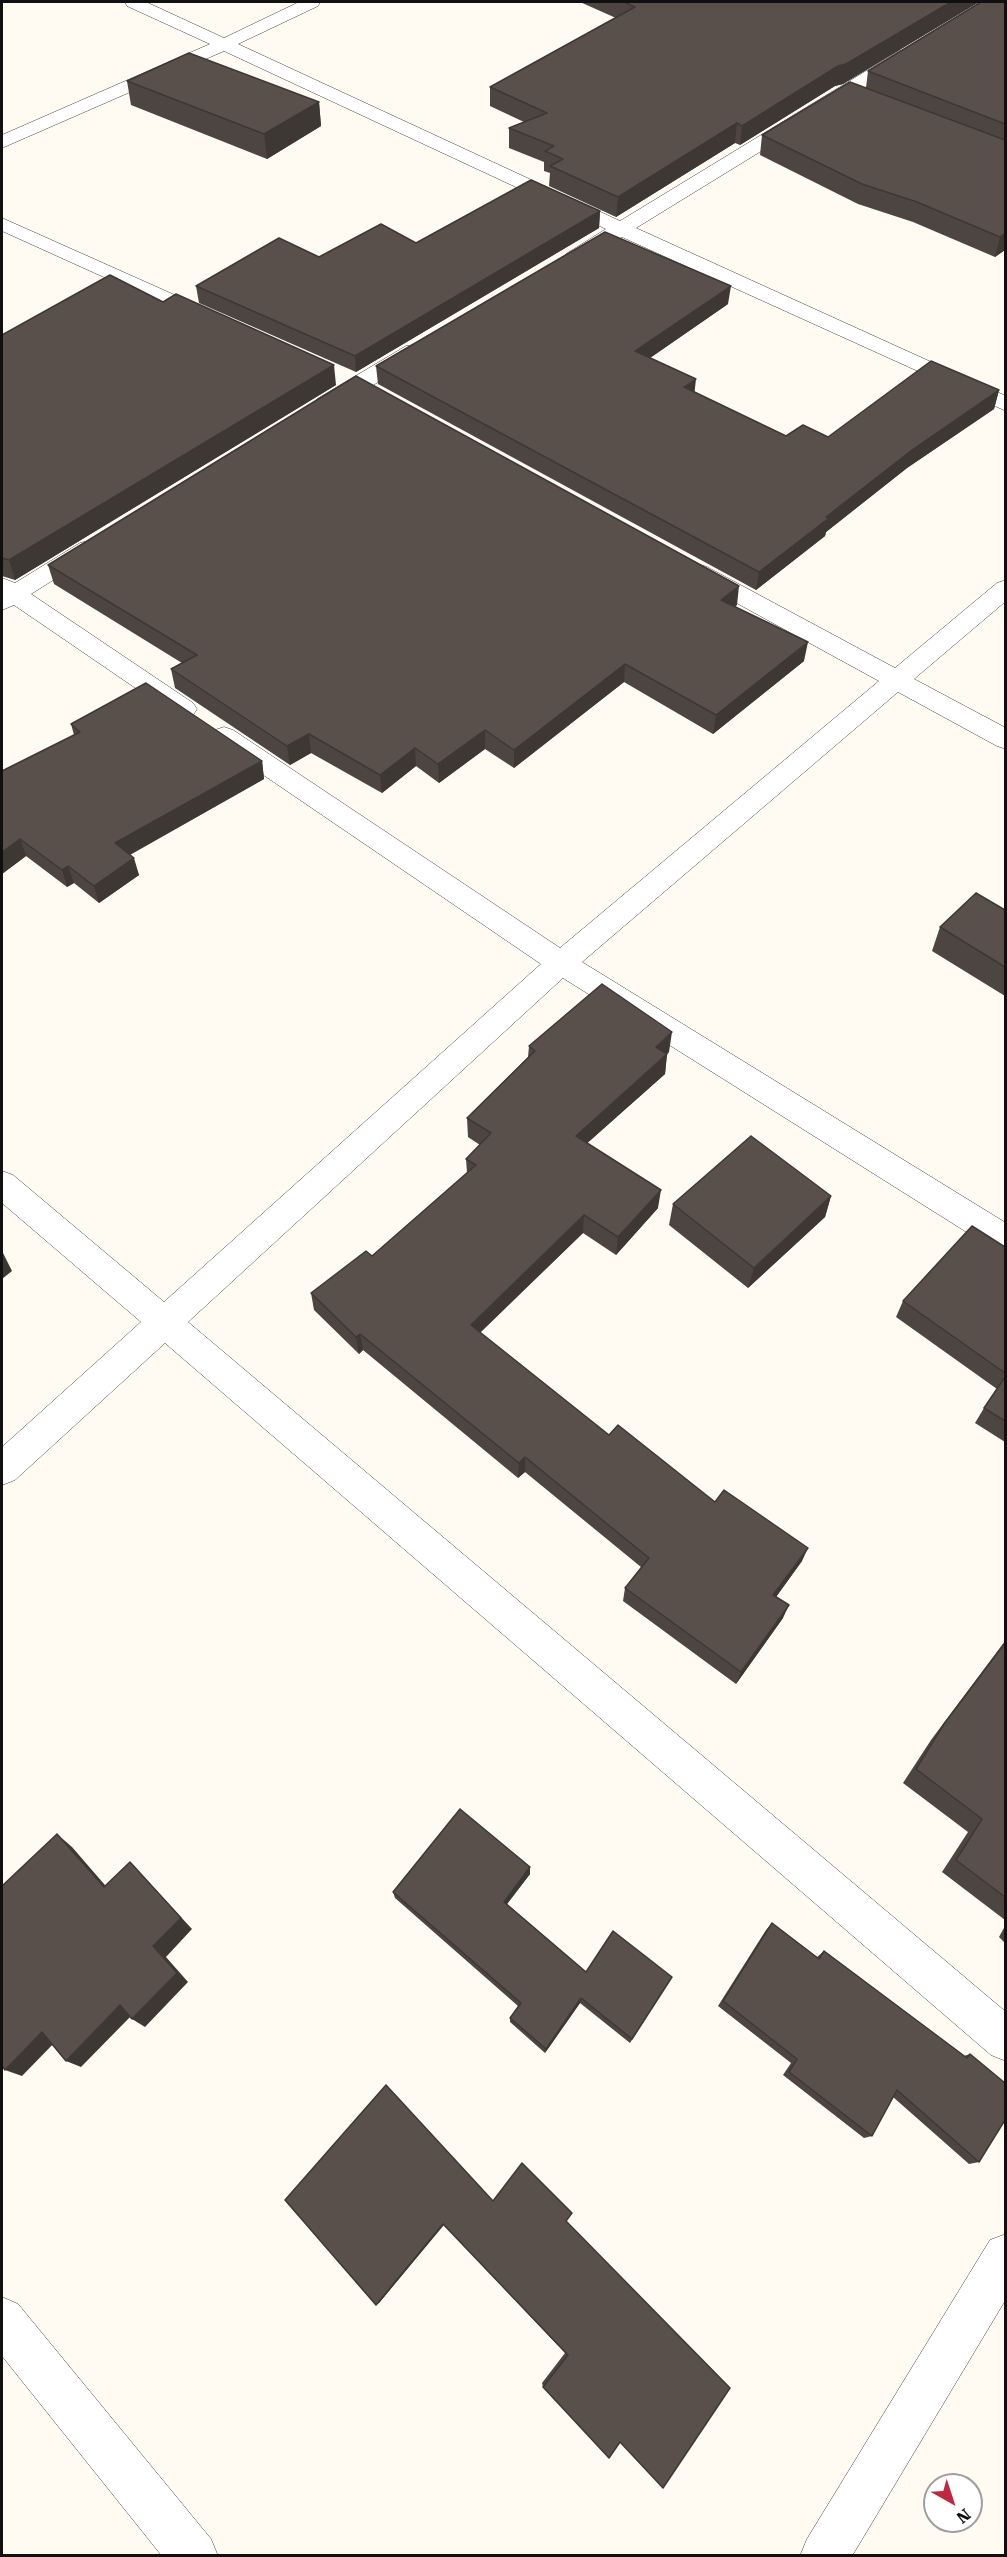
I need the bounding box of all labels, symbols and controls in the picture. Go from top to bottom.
north arrow [923,2473,983,2533]
text: N [953,2505,974,2527]

